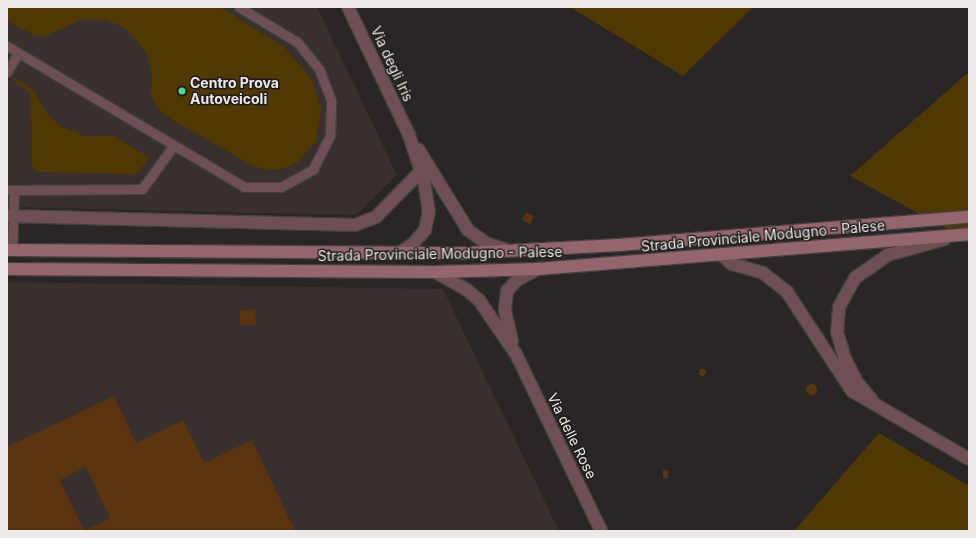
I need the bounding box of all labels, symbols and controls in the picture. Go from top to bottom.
street label: Via degli Iris [367,24,417,104]
place label: Centro Prova Autoveicoli [190,75,279,108]
marker: Centro Prova Autoveicoli [177,86,187,96]
street label: Strada Provinciale Modugno - Palese [640,217,886,255]
street label: Strada Provinciale Modugno - Palese [317,243,563,265]
street label: Via delle Rose [544,390,600,482]

